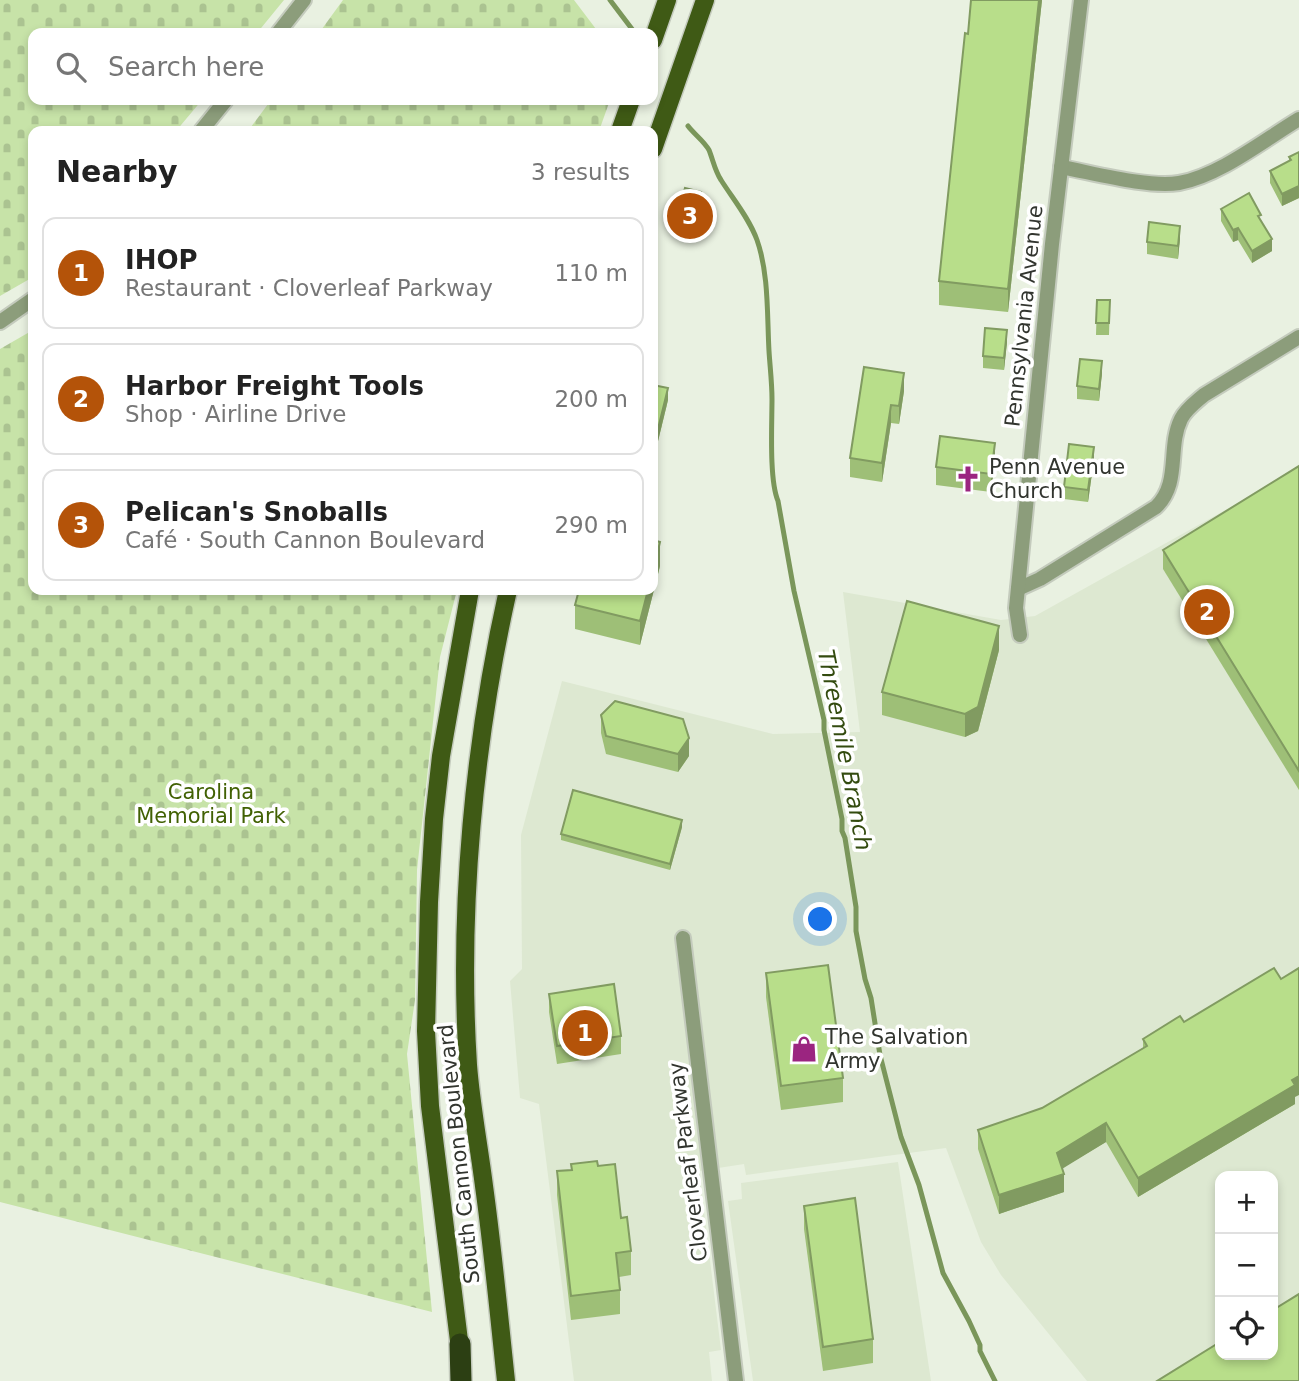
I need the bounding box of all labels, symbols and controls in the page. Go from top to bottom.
search box [28,28,658,105]
icon: search [52,48,90,86]
text: Search here [108,52,264,82]
text: Nearby [56,154,178,189]
text: 3 results [531,159,630,185]
pin: 3 [667,190,713,242]
street label: Pennsylvania Avenue [1000,204,1048,428]
text: IHOP [125,245,198,275]
text: 1 [73,260,89,286]
text: 110 m [554,260,628,286]
text: Restaurant · Cloverleaf Parkway [125,275,493,301]
text: Harbor Freight Tools [125,371,424,401]
text: 2 [73,386,89,412]
text: 200 m [554,386,628,412]
text: Shop · Airline Drive [125,401,347,427]
place label: Penn Avenue Church [989,455,1125,503]
church icon: Penn Avenue Church [953,464,983,494]
text: Pelican's Snoballs [125,497,388,527]
text: 3 [73,512,89,538]
text: 290 m [554,512,628,538]
text: Café · South Cannon Boulevard [125,527,485,553]
pin: 2 [1184,586,1230,638]
water label: Threemile Branch [813,647,877,853]
park label: Carolina Memorial Park [136,780,287,828]
your location [803,902,837,936]
pin: 1 [562,1007,608,1059]
street label: South Cannon Boulevard [433,1023,485,1285]
place label: The Salvation Army [824,1025,968,1073]
shop icon: The Salvation Army [789,1034,819,1064]
street label: Cloverleaf Parkway [664,1061,712,1263]
map controls [1215,1171,1278,1360]
button: + [1215,1171,1278,1234]
button: − [1215,1234,1278,1297]
button: locate [1215,1297,1278,1360]

